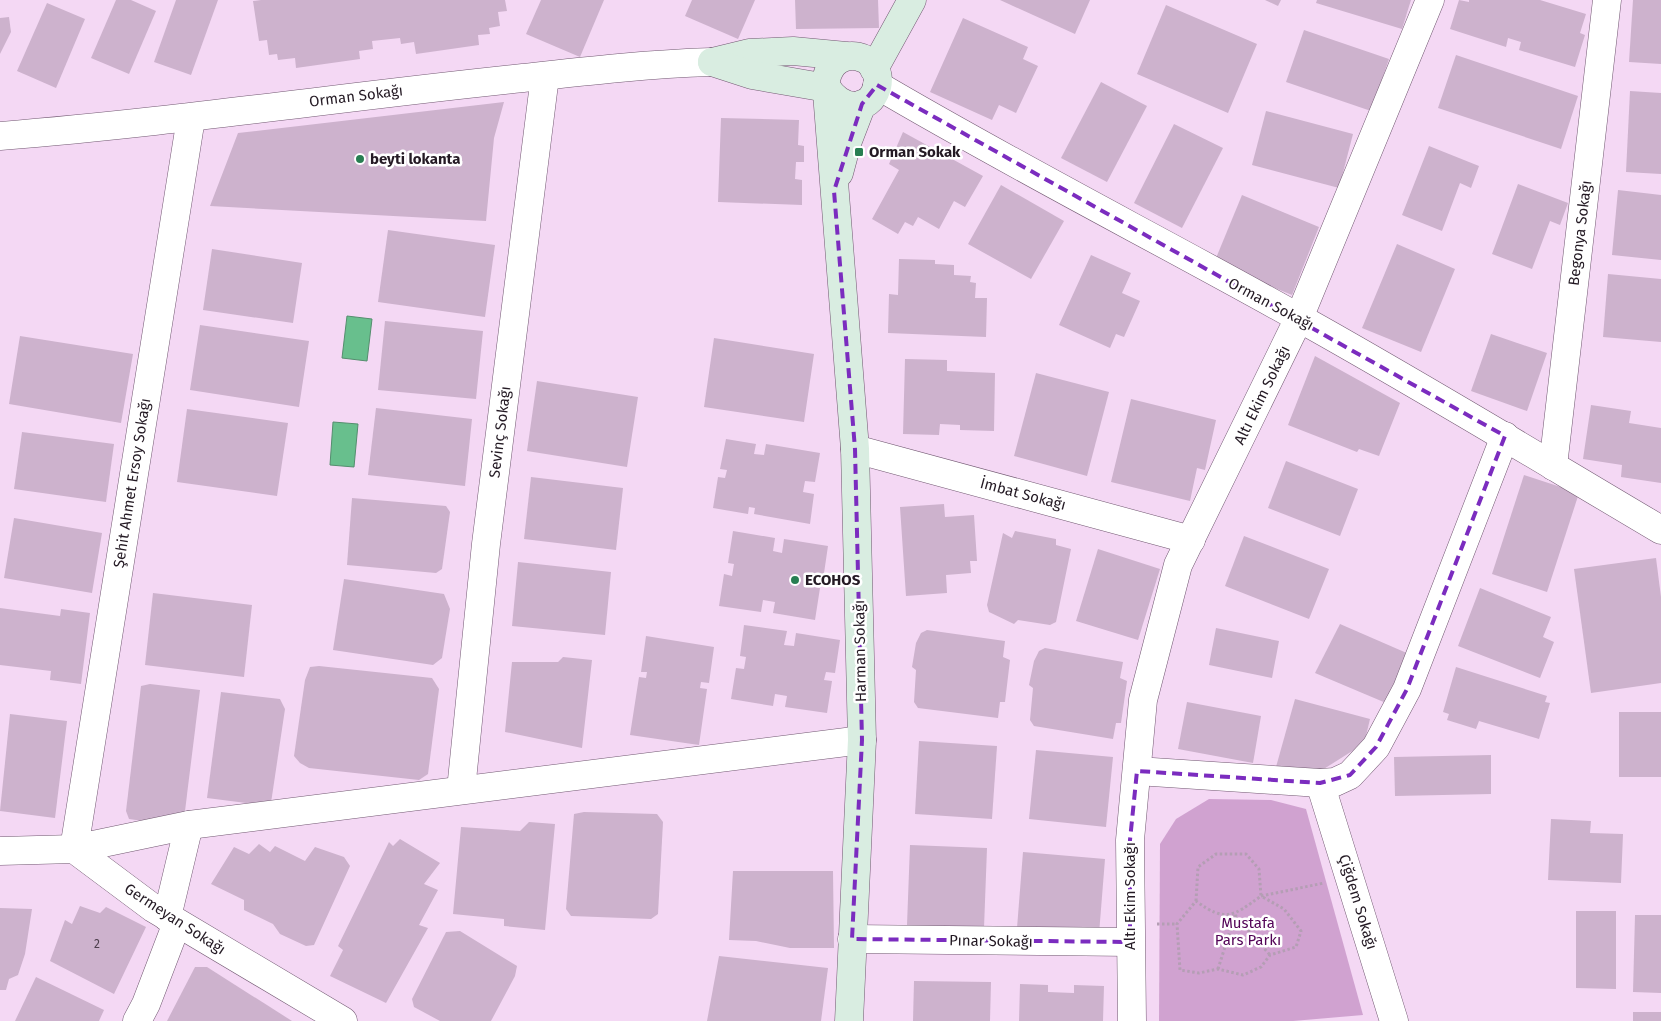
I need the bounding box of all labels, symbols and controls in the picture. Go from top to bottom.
street label: Orman Sokağı [308,81,404,111]
place label: Orman Sokak [869,143,961,161]
marker: Orman Sokak [853,146,865,158]
place label: beyti lokanta [370,150,460,168]
marker: beyti lokanta [354,153,366,165]
street label: Begonya Sokağı [1565,179,1595,287]
street label: Orman Sokağı [1225,274,1317,334]
street label: Altı Ekim Sokağı [1230,343,1294,447]
street label: Sevinç Sokağı [485,385,515,479]
street label: Şehit Ahmet Ersoy Sokağı [110,397,154,569]
street label: İmbat Sokağı [978,474,1068,514]
place label: ECOHOS [805,571,861,589]
marker: ECOHOS [789,574,801,586]
street label: Harman Sokağı [850,600,870,702]
street label: Altı Ekim Sokağı [1121,842,1139,950]
street label: Çiğdem Sokağı [1335,852,1381,952]
street label: Germeyan Sokağı [121,880,229,958]
park label: Mustafa Pars Parkı [1215,914,1281,949]
street label: Pınar Sokağı [949,931,1033,951]
house number: 2 [94,937,100,951]

